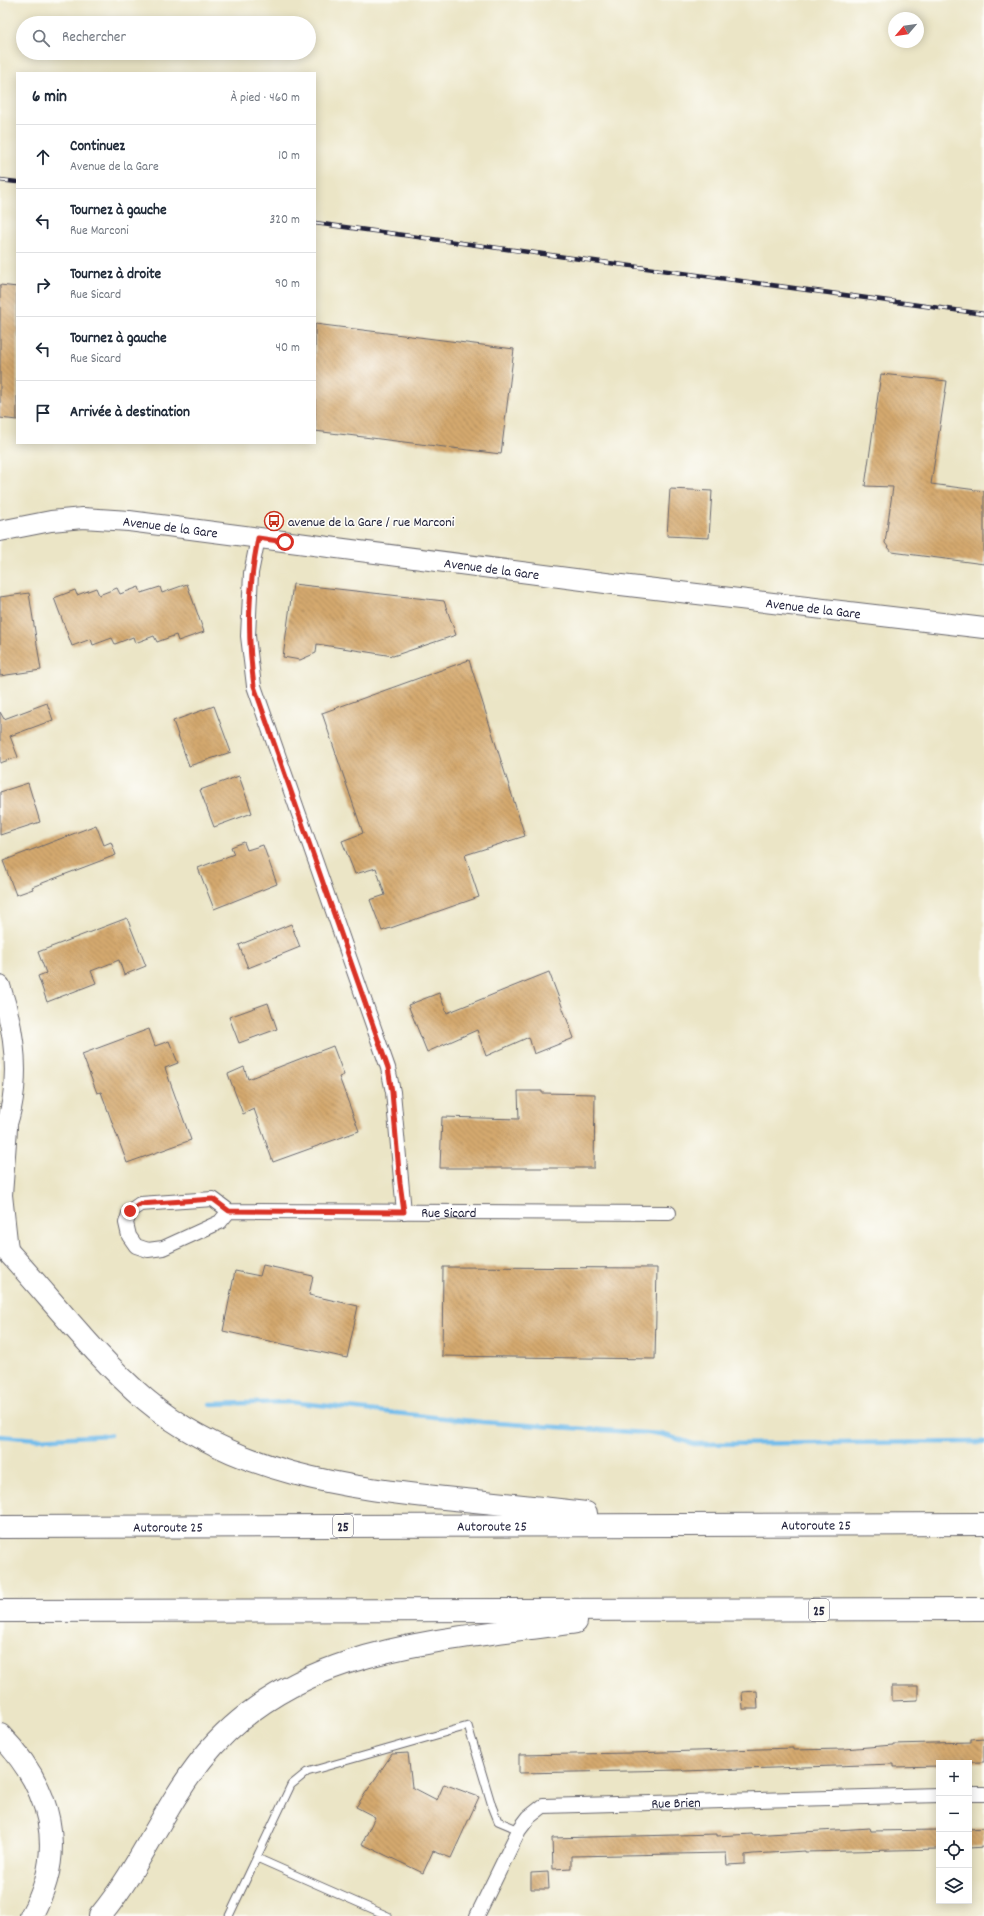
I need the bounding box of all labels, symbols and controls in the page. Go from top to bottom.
north arrow [888,12,924,48]
search box [16,16,316,60]
icon: search [30,27,52,49]
text: Rechercher [62,27,126,49]
text: 6 min [32,86,67,110]
text: À pied · 460 m [230,89,300,108]
text: Continuez [70,136,125,158]
icon: ahead [32,146,54,168]
text: 10 m [278,147,300,166]
text: Avenue de la Gare [70,158,159,177]
text: Tournez à gauche [70,200,167,222]
icon: left [32,210,54,232]
text: 320 m [270,211,300,230]
text: Rue Marconi [70,222,129,241]
text: Tournez à droite [70,264,161,286]
icon: right [32,274,54,296]
text: 90 m [275,275,300,294]
text: Rue Sicard [70,286,121,305]
text: Tournez à gauche [70,328,167,350]
icon: left [32,338,54,360]
text: 40 m [276,339,300,358]
text: Rue Sicard [70,350,121,369]
icon: arrive [32,402,54,424]
text: Arrivée à destination [70,402,190,424]
bus stop icon: avenue de la Gare / rue Marconi [263,510,285,532]
street label: Avenue de la Gare [122,513,219,544]
place label: avenue de la Gare / rue Marconi [288,513,455,533]
route start [276,533,294,551]
street label: Avenue de la Gare [443,554,540,586]
street label: Avenue de la Gare [764,594,862,625]
route end [121,1202,139,1220]
street label: Rue Sicard [421,1204,476,1224]
road number: 25 [333,1515,353,1537]
street label: Autoroute 25 [781,1516,851,1537]
street label: Autoroute 25 [457,1517,527,1538]
street label: Autoroute 25 [133,1518,203,1539]
road number: 25 [809,1599,829,1621]
map controls [936,1760,972,1904]
button: + [936,1760,972,1796]
street label: Rue Brien [651,1794,701,1815]
button: − [936,1796,972,1832]
button: locate [936,1832,972,1868]
button: layers [936,1868,972,1904]

